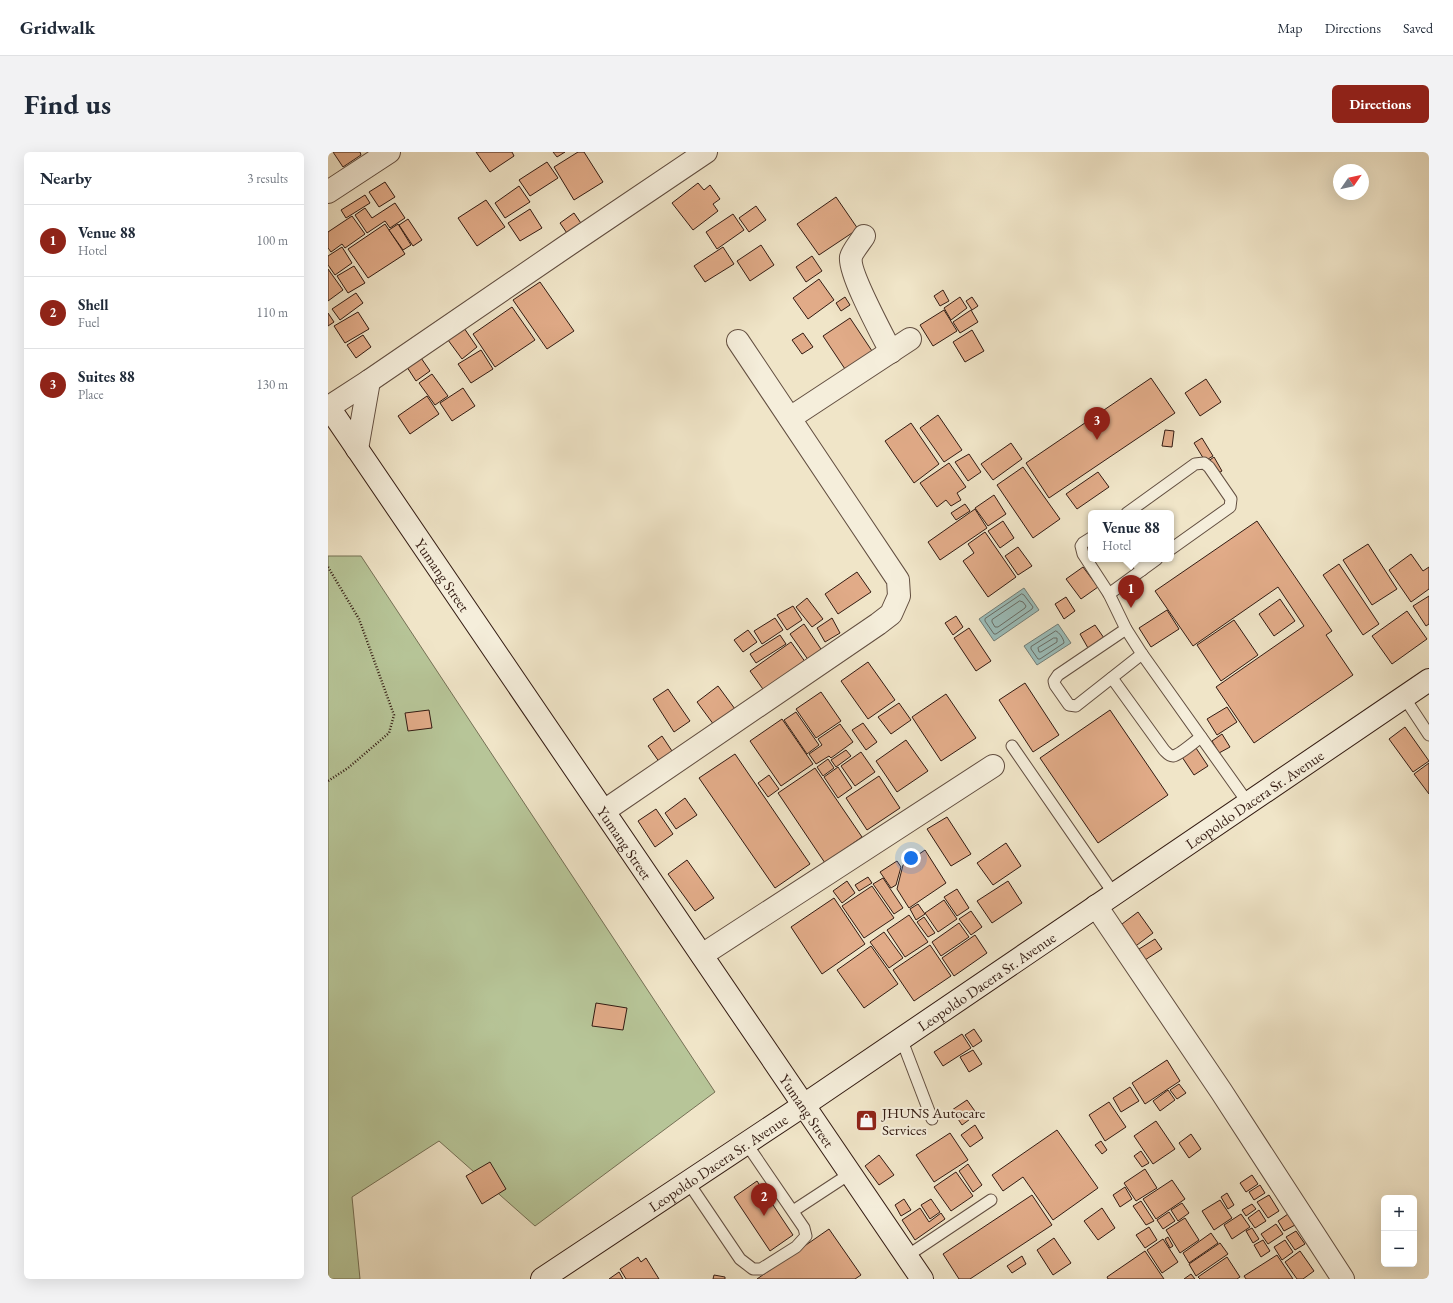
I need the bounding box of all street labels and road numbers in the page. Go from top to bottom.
street label: Yumang Street [411,534,475,615]
street label: Leopoldo Dacera Sr. Avenue [1181,745,1327,853]
street label: Yumang Street [593,802,657,883]
street label: Leopoldo Dacera Sr. Avenue [914,927,1059,1035]
street label: Yumang Street [776,1070,839,1151]
street label: Leopoldo Dacera Sr. Avenue [645,1109,791,1215]

